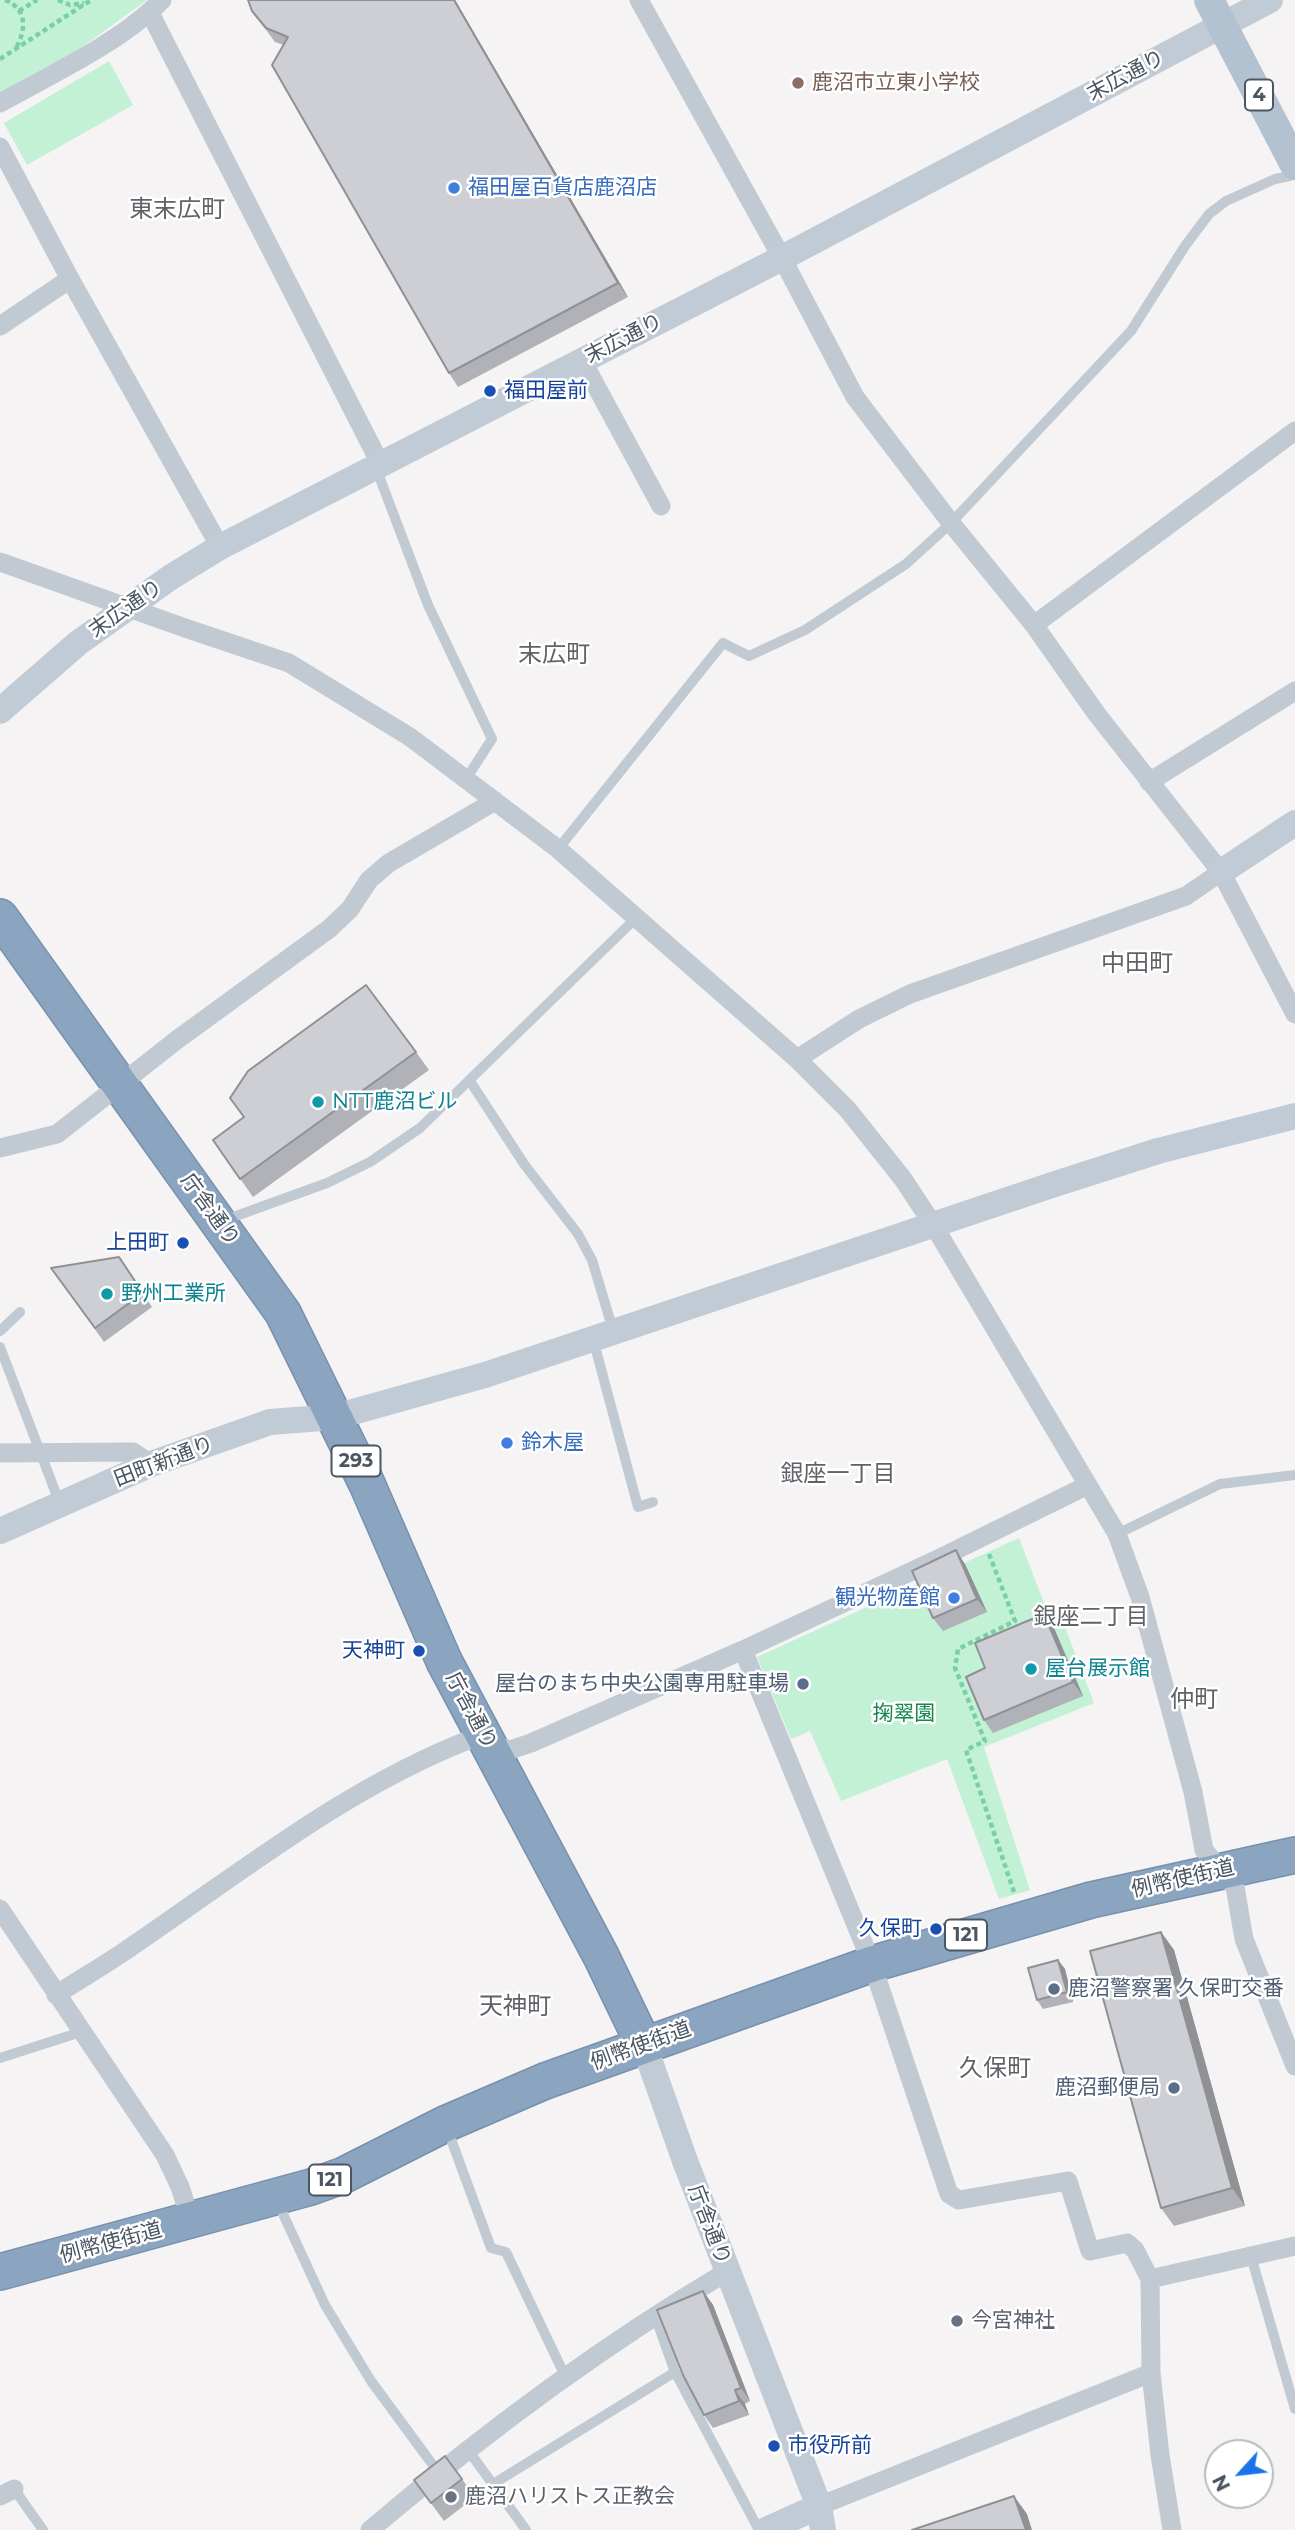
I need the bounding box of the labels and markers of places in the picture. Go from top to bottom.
place label: 鹿沼市立東小学校 [812,70,980,96]
marker: 鹿沼市立東小学校 [790,75,806,91]
place label: 福田屋百貨店鹿沼店 [468,175,657,201]
marker: 福田屋百貨店鹿沼店 [446,180,462,196]
place label: 福田屋前 [504,378,588,404]
marker: 福田屋前 [482,383,498,399]
place label: NTT鹿沼ビル [332,1089,457,1115]
marker: NTT鹿沼ビル [310,1094,326,1110]
place label: 上田町 [106,1230,169,1256]
marker: 上田町 [175,1235,191,1251]
place label: 野州工業所 [121,1281,226,1307]
marker: 野州工業所 [99,1286,115,1302]
place label: 鈴木屋 [521,1430,584,1456]
marker: 鈴木屋 [499,1435,515,1451]
place label: 観光物産館 [835,1585,940,1611]
marker: 観光物産館 [946,1590,962,1606]
place label: 天神町 [342,1638,405,1664]
marker: 天神町 [411,1643,427,1659]
place label: 屋台展示館 [1045,1656,1150,1682]
marker: 屋台展示館 [1023,1661,1039,1677]
place label: 屋台のまち中央公園専用駐車場 [495,1671,789,1697]
marker: 屋台のまち中央公園専用駐車場 [795,1676,811,1692]
place label: 久保町 [859,1916,922,1942]
marker: 久保町 [928,1921,944,1937]
place label: 鹿沼警察署 久保町交番 [1068,1976,1284,2002]
marker: 鹿沼警察署 久保町交番 [1046,1981,1062,1997]
place label: 鹿沼郵便局 [1055,2075,1160,2101]
marker: 鹿沼郵便局 [1166,2080,1182,2096]
place label: 今宮神社 [971,2308,1055,2334]
marker: 今宮神社 [949,2313,965,2329]
place label: 市役所前 [788,2433,872,2459]
marker: 市役所前 [766,2438,782,2454]
place label: 鹿沼ハリストス正教会 [465,2484,675,2510]
marker: 鹿沼ハリストス正教会 [443,2489,459,2505]

